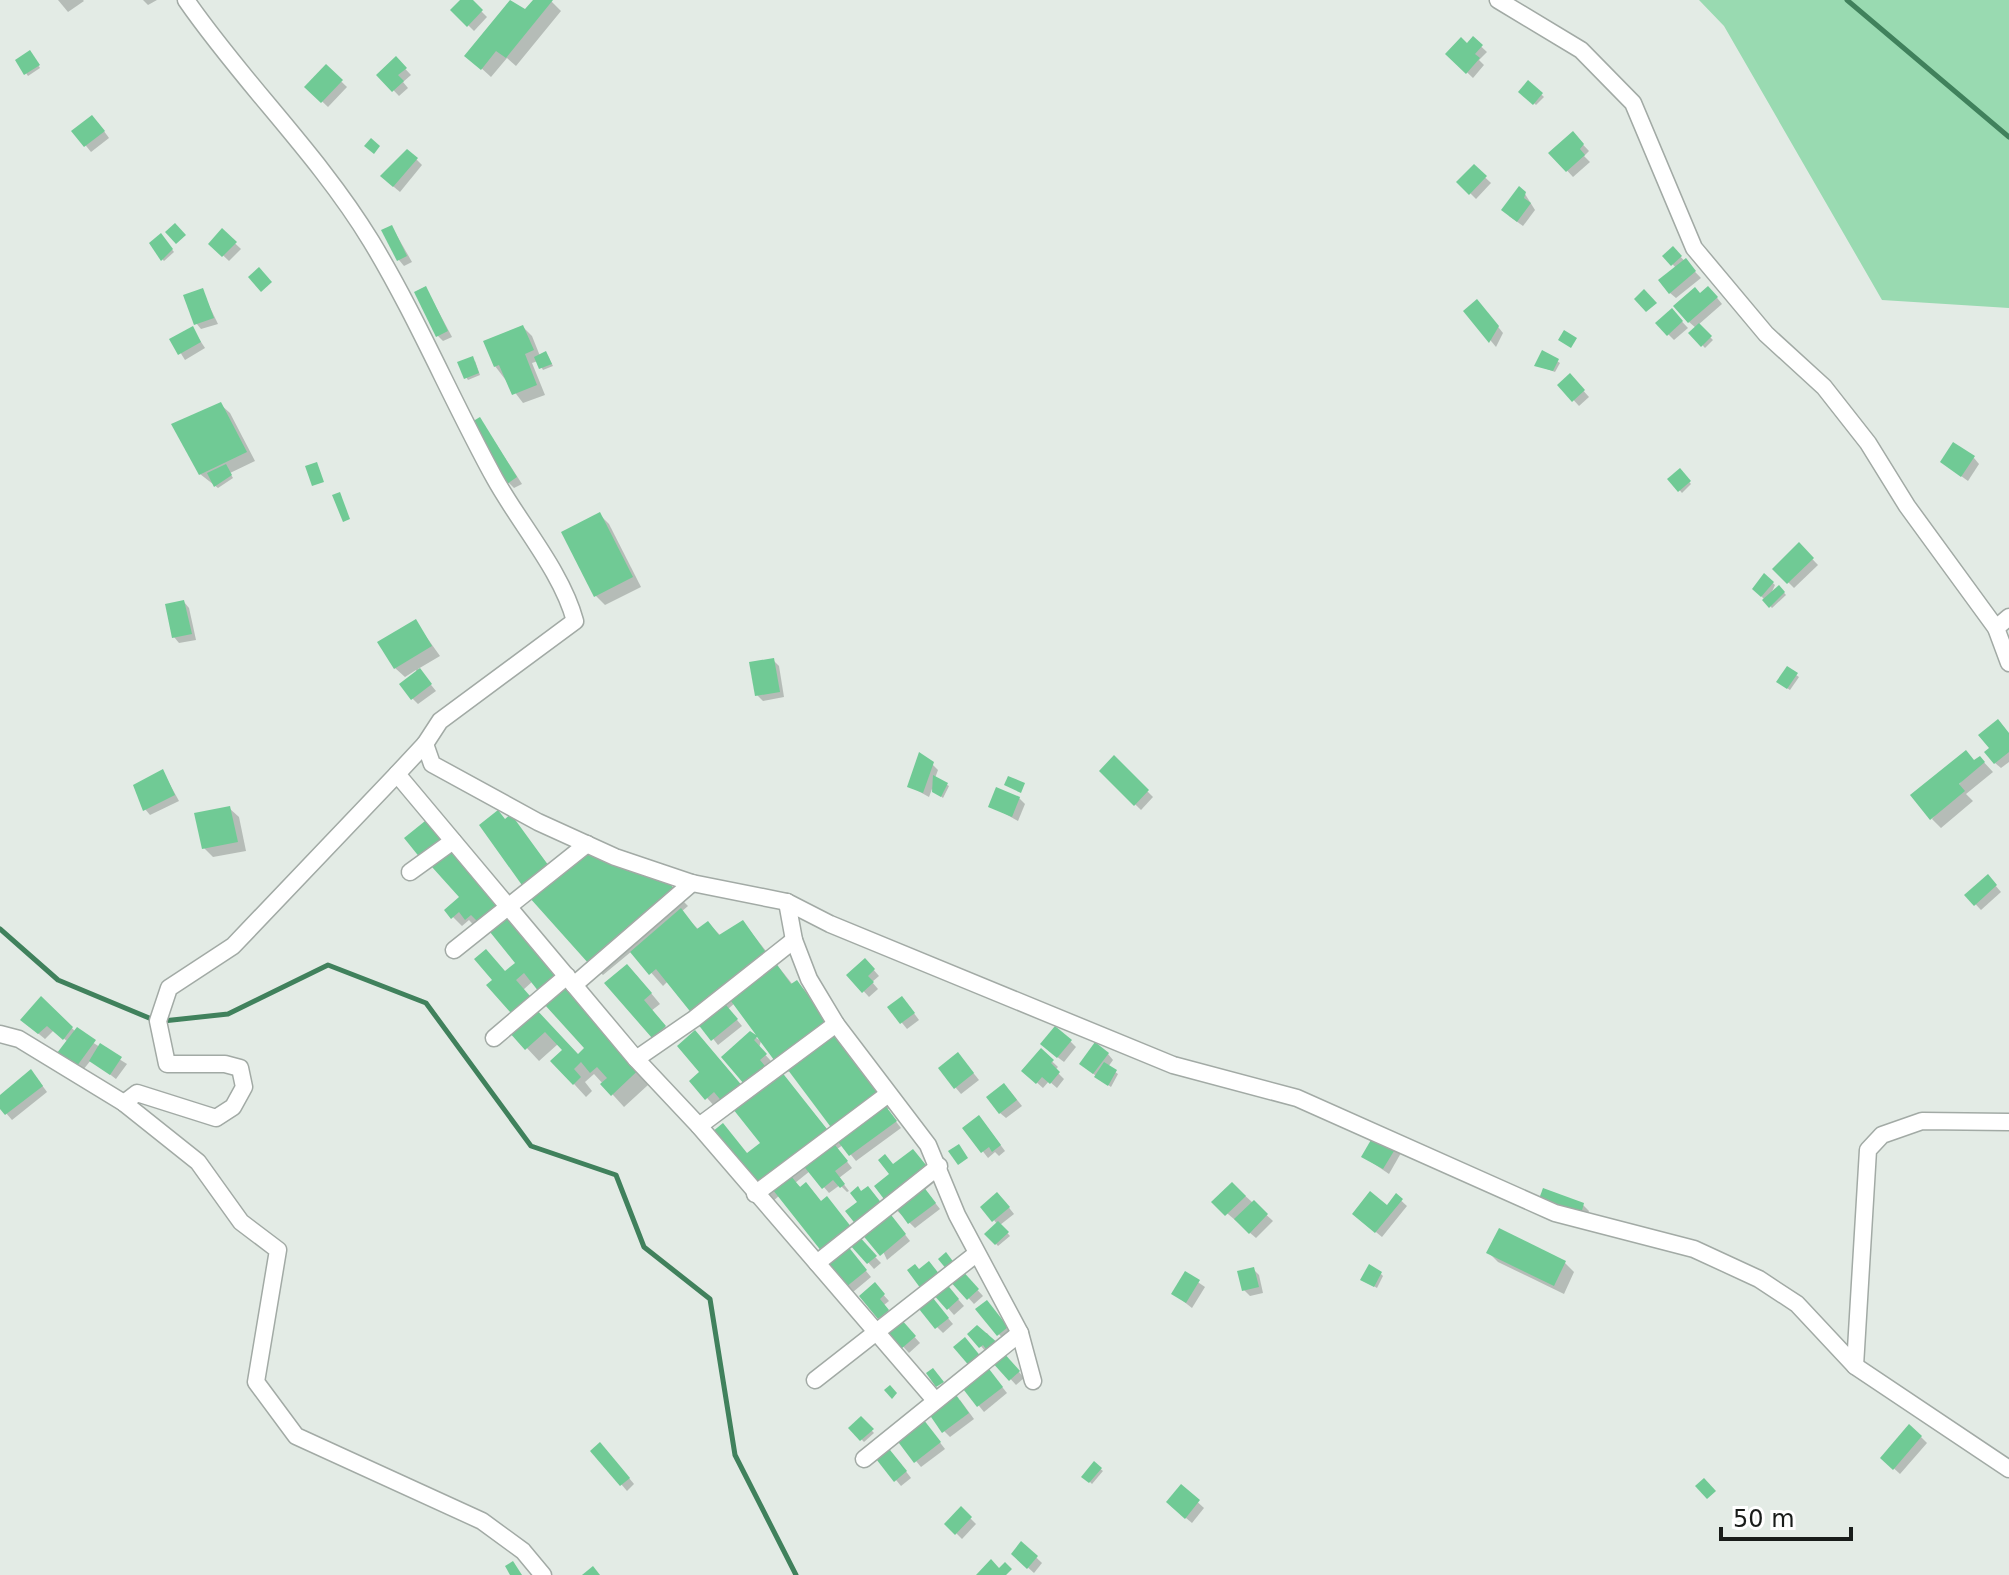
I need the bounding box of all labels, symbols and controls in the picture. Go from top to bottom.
scale bar [1721,1491,1851,1541]
text: 50 m [1733,1505,1795,1533]

